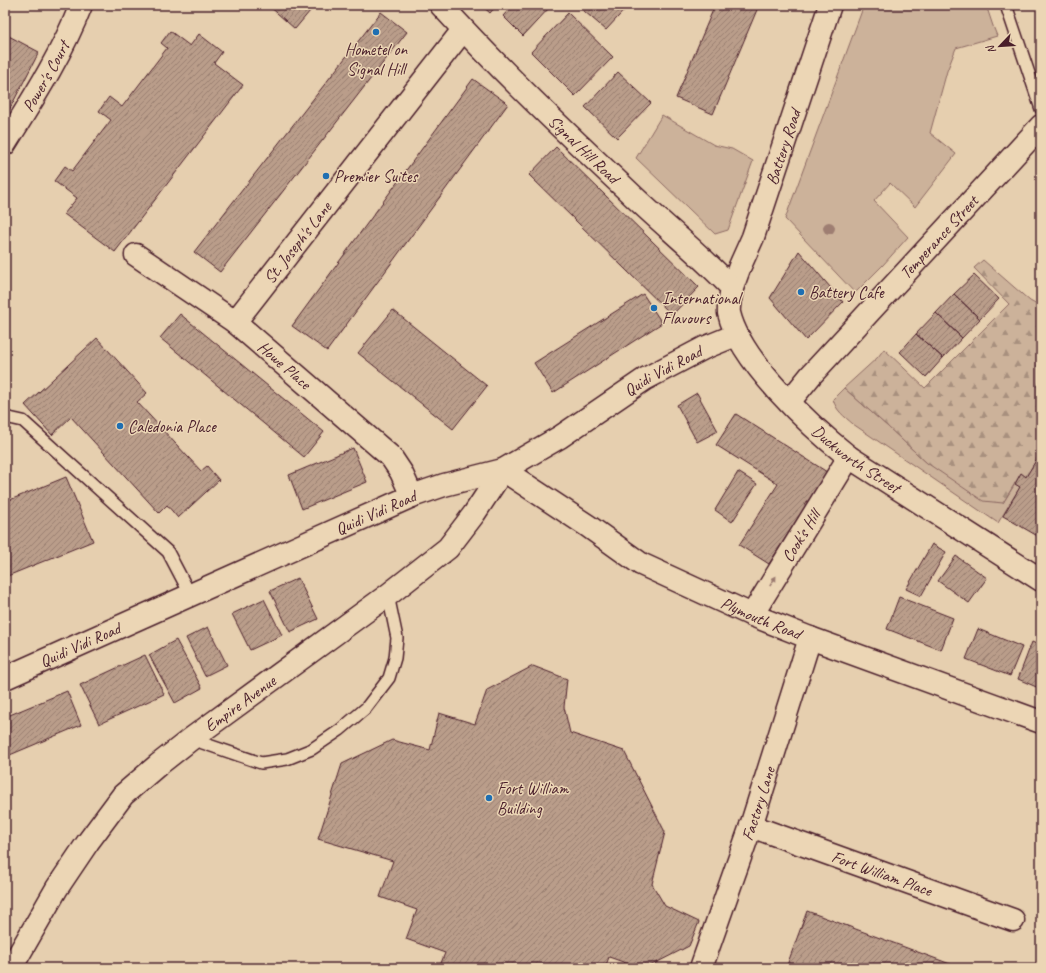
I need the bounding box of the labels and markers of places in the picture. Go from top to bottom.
marker: Hometel on Signal Hill [371,27,381,37]
place label: Hometel on Signal Hill [345,39,409,80]
place label: Premier Suites [334,166,418,187]
marker: Premier Suites [321,171,331,181]
place label: Battery Cafe [809,282,885,303]
marker: Battery Cafe [796,287,806,297]
place label: International Flavours [662,288,743,329]
marker: International Flavours [649,303,659,313]
place label: Caledonia Place [128,416,217,437]
marker: Caledonia Place [115,421,125,431]
place label: Fort William Building [497,778,570,819]
marker: Fort William Building [484,793,494,803]

